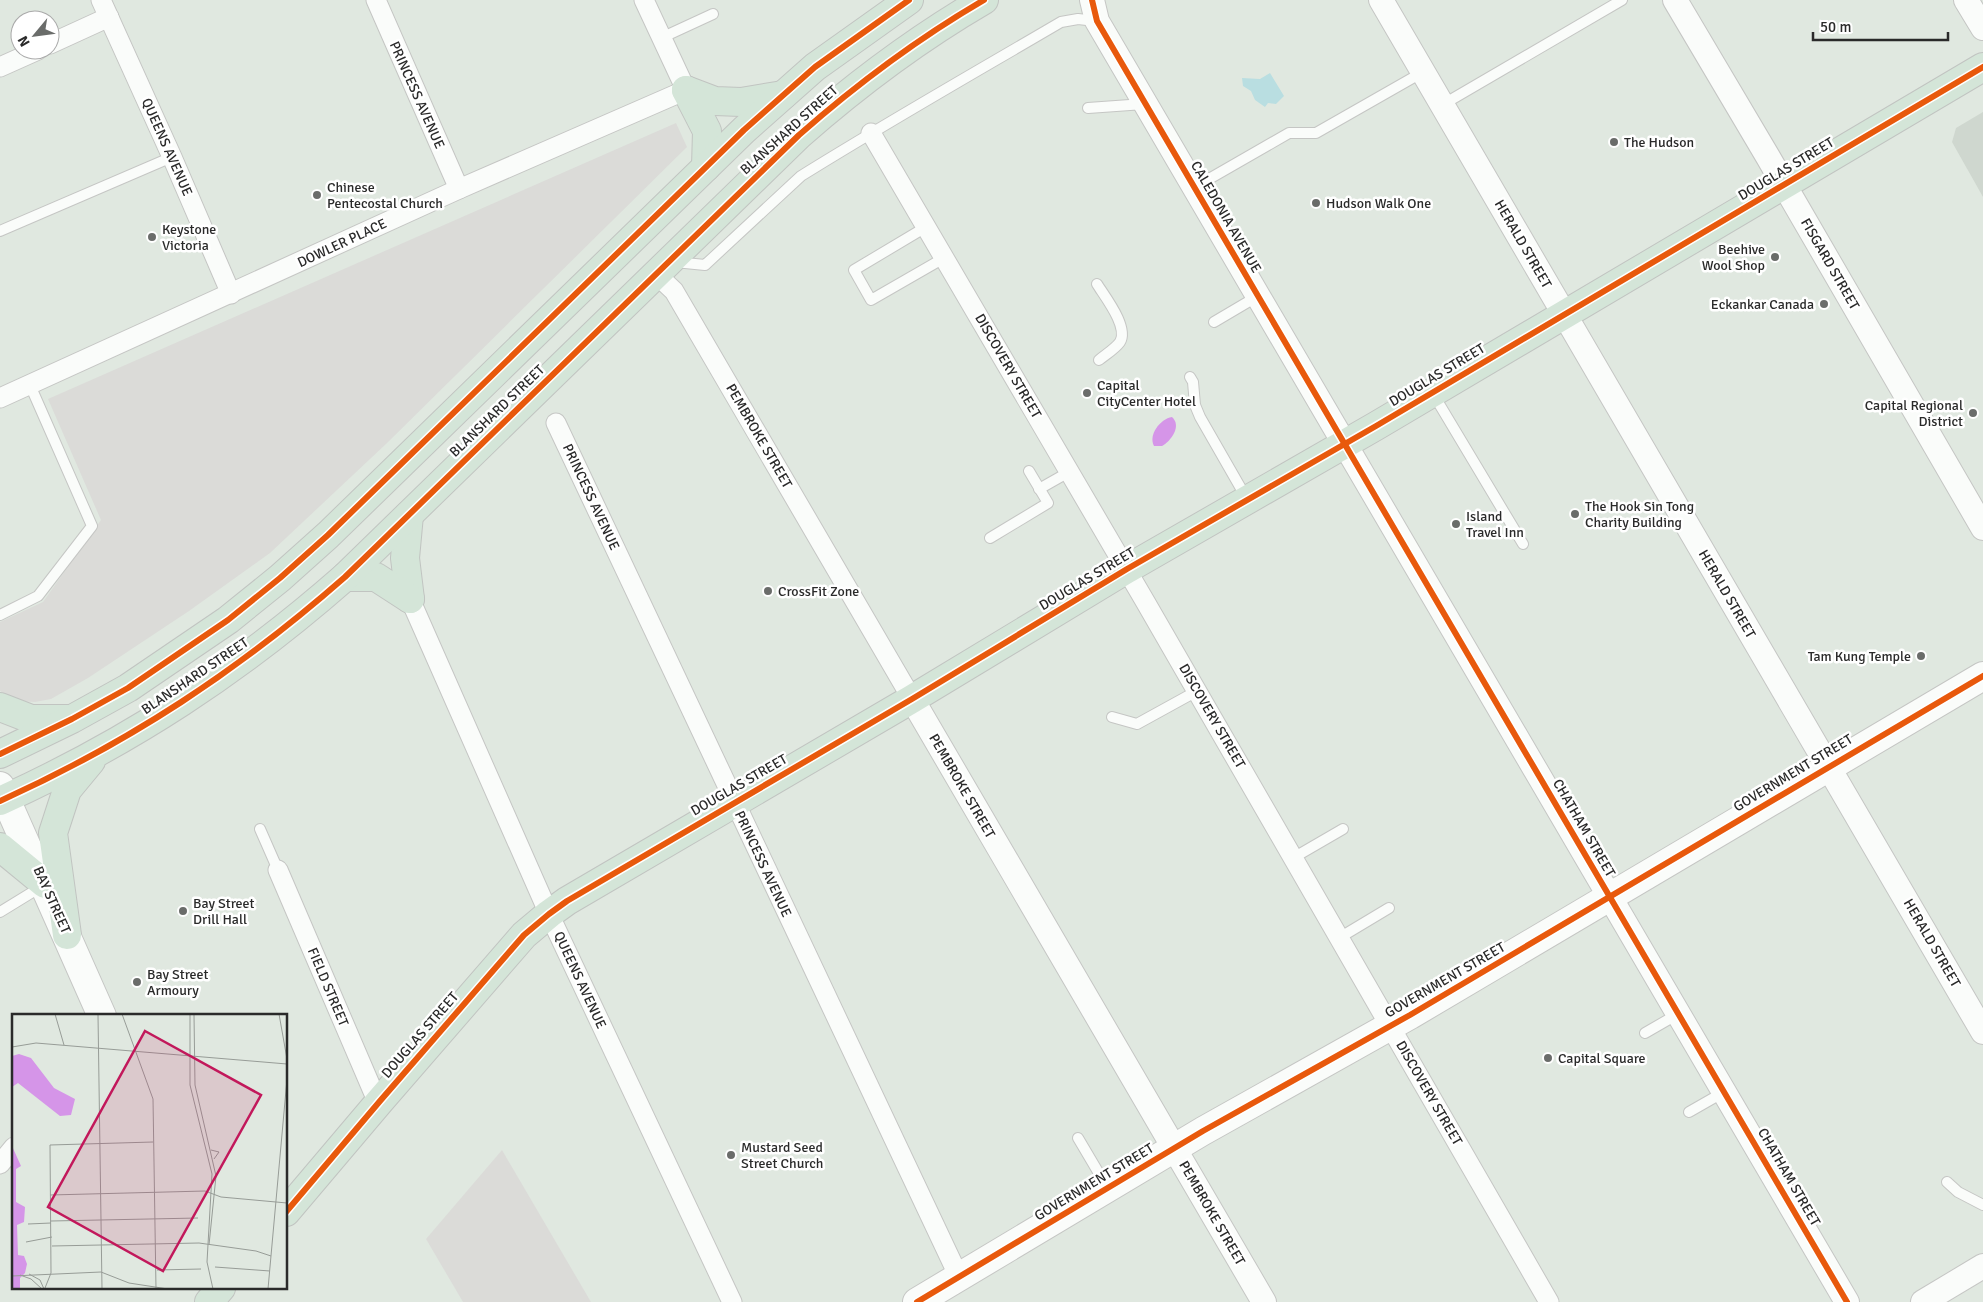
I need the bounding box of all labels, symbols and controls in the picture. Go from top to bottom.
north arrow [10,10,60,60]
scale bar [1813,10,1948,42]
text: 50 m [1820,18,1851,36]
text: N [14,33,34,49]
street label: PRINCESS AVENUE [386,39,448,151]
street label: BLANSHARD STREET [737,82,841,178]
street label: QUEENS AVENUE [138,95,196,199]
place label: The Hudson [1624,134,1694,151]
street label: DOUGLAS STREET [1735,134,1837,204]
marker: The Hudson [1608,136,1620,148]
street label: CALEDONIA AVENUE [1187,158,1265,276]
place label: Chinese Pentecostal Church [327,179,443,212]
marker: Chinese Pentecostal Church [311,189,323,201]
place label: Hudson Walk One [1326,195,1431,212]
marker: Hudson Walk One [1310,197,1322,209]
street label: HERALD STREET [1491,197,1555,291]
street label: DOWLER PLACE [295,215,389,271]
street label: FISGARD STREET [1797,215,1863,313]
place label: Keystone Victoria [162,221,216,254]
marker: Keystone Victoria [146,231,158,243]
place label: Beehive Wool Shop [1702,241,1765,274]
marker: Beehive Wool Shop [1769,251,1781,263]
place label: Eckankar Canada [1711,296,1814,313]
marker: Eckankar Canada [1818,298,1830,310]
street label: DISCOVERY STREET [971,311,1045,421]
street label: DOUGLAS STREET [1386,340,1488,410]
street label: BLANSHARD STREET [446,361,548,461]
place label: Capital CityCenter Hotel [1097,377,1196,410]
street label: PEMBROKE STREET [722,381,796,491]
marker: Capital CityCenter Hotel [1081,387,1093,399]
place label: Capital Regional District [1865,397,1963,430]
marker: Capital Regional District [1967,407,1979,419]
street label: PRINCESS AVENUE [559,441,623,553]
place label: The Hook Sin Tong Charity Building [1585,498,1694,531]
place label: Island Travel Inn [1466,508,1524,541]
marker: The Hook Sin Tong Charity Building [1569,508,1581,520]
marker: Island Travel Inn [1450,518,1462,530]
street label: DOUGLAS STREET [1036,544,1138,614]
street label: HERALD STREET [1695,547,1759,641]
place label: CrossFit Zone [778,583,859,600]
marker: CrossFit Zone [762,585,774,597]
street label: BLANSHARD STREET [138,634,252,718]
place label: Tam Kung Temple [1808,648,1911,665]
marker: Tam Kung Temple [1915,650,1927,662]
street label: DISCOVERY STREET [1175,661,1249,771]
street label: PEMBROKE STREET [925,731,999,841]
street label: GOVERNMENT STREET [1730,731,1856,815]
street label: DOUGLAS STREET [688,750,790,820]
street label: CHATHAM STREET [1549,776,1619,880]
street label: PRINCESS AVENUE [731,808,795,920]
street label: BAY STREET [30,864,74,936]
place label: Bay Street Drill Hall [193,895,255,928]
street label: HERALD STREET [1900,896,1964,990]
marker: Bay Street Drill Hall [177,905,189,917]
street label: QUEENS AVENUE [550,929,610,1031]
street label: GOVERNMENT STREET [1382,939,1508,1021]
street label: FIELD STREET [304,945,352,1029]
place label: Bay Street Armoury [147,966,209,999]
marker: Bay Street Armoury [131,976,143,988]
street label: DOUGLAS STREET [378,988,462,1082]
inset map [12,1014,288,1290]
street label: DISCOVERY STREET [1392,1038,1466,1148]
place label: Capital Square [1558,1050,1646,1067]
marker: Capital Square [1542,1052,1554,1064]
street label: CHATHAM STREET [1754,1125,1824,1229]
place label: Mustard Seed Street Church [741,1139,823,1172]
street label: GOVERNMENT STREET [1031,1140,1157,1224]
marker: Mustard Seed Street Church [725,1149,737,1161]
street label: PEMBROKE STREET [1175,1158,1249,1268]

